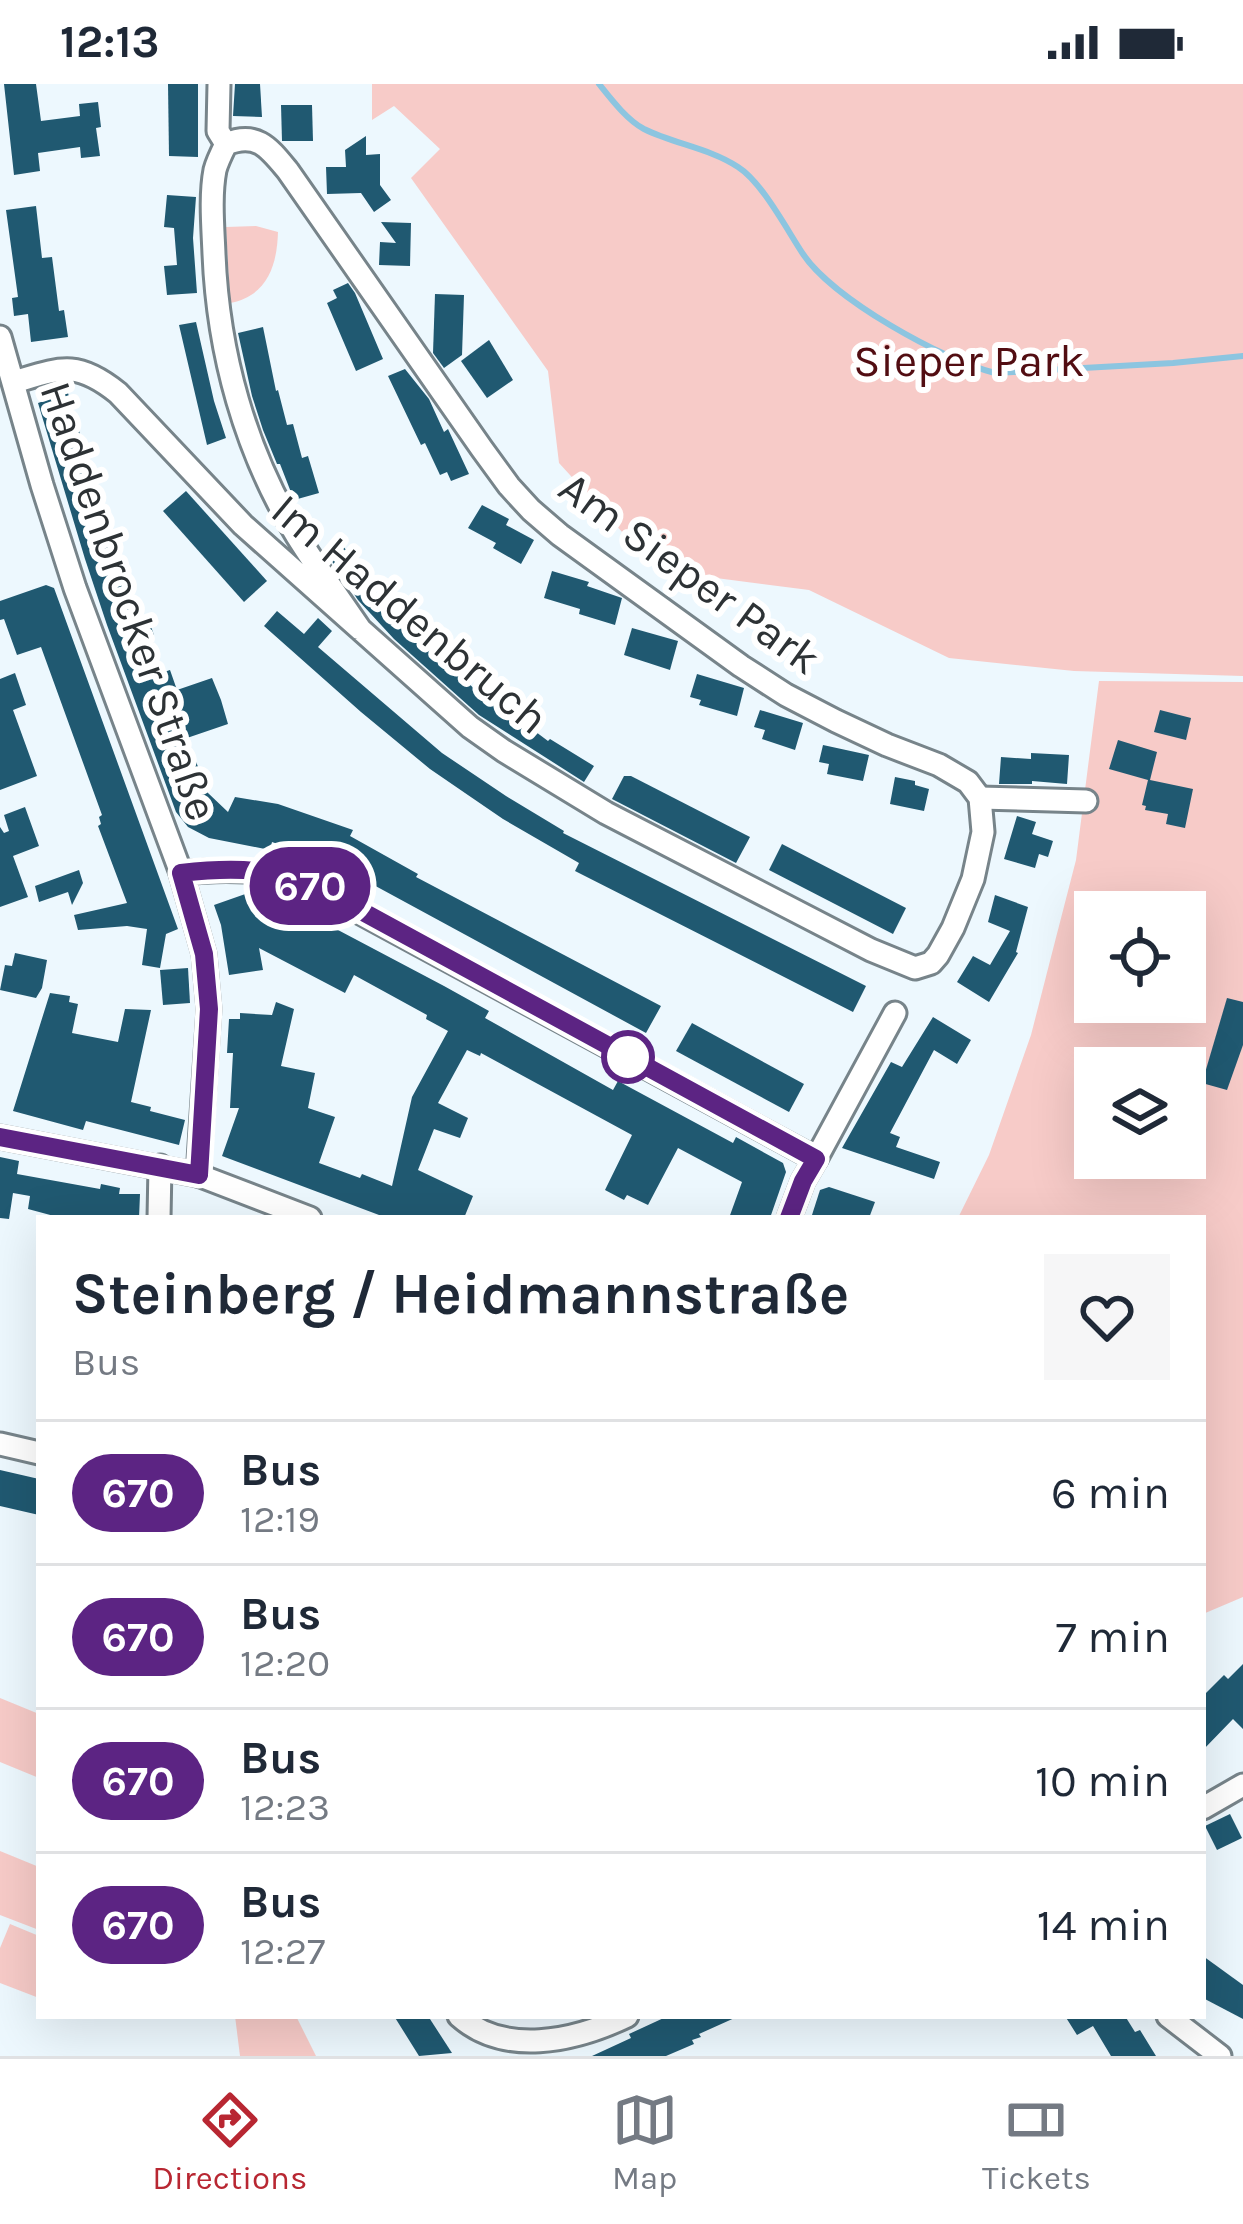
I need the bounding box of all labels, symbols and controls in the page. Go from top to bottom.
text: 12:13 [60,16,159,68]
park label: Sieper Park [853,335,1085,387]
street label: Haddenbrocker Straße [29,375,229,827]
street label: Am Sieper Park [549,461,831,685]
street label: Im Haddenbruch [261,483,559,745]
line badge: 670 [241,847,379,925]
text: 670 [274,861,346,911]
map controls [1074,891,1206,1179]
button: locate [1074,891,1206,1023]
unlabelled marker [603,1032,653,1082]
button: layers [1074,1047,1206,1179]
button: heart [1044,1254,1170,1380]
text: Steinberg / Heidmannstraße [72,1261,849,1327]
text: Bus [72,1339,140,1385]
text: Bus [240,1444,321,1496]
text: 6 min [1051,1467,1170,1519]
text: 670 [102,1468,174,1518]
text: 12:19 [240,1496,320,1542]
text: Bus [240,1588,321,1640]
text: 7 min [1056,1611,1170,1663]
text: 670 [102,1612,174,1662]
text: 12:20 [240,1640,330,1686]
text: Bus [240,1732,321,1784]
text: 10 min [1035,1755,1170,1807]
text: 670 [102,1756,174,1806]
text: 12:23 [240,1784,330,1830]
text: Bus [240,1876,321,1928]
text: 14 min [1037,1899,1170,1951]
text: 670 [102,1900,174,1950]
text: 12:27 [240,1928,325,1974]
tab: Directions [152,2087,307,2197]
tab: Map [612,2087,678,2197]
tab: Tickets [982,2087,1091,2197]

